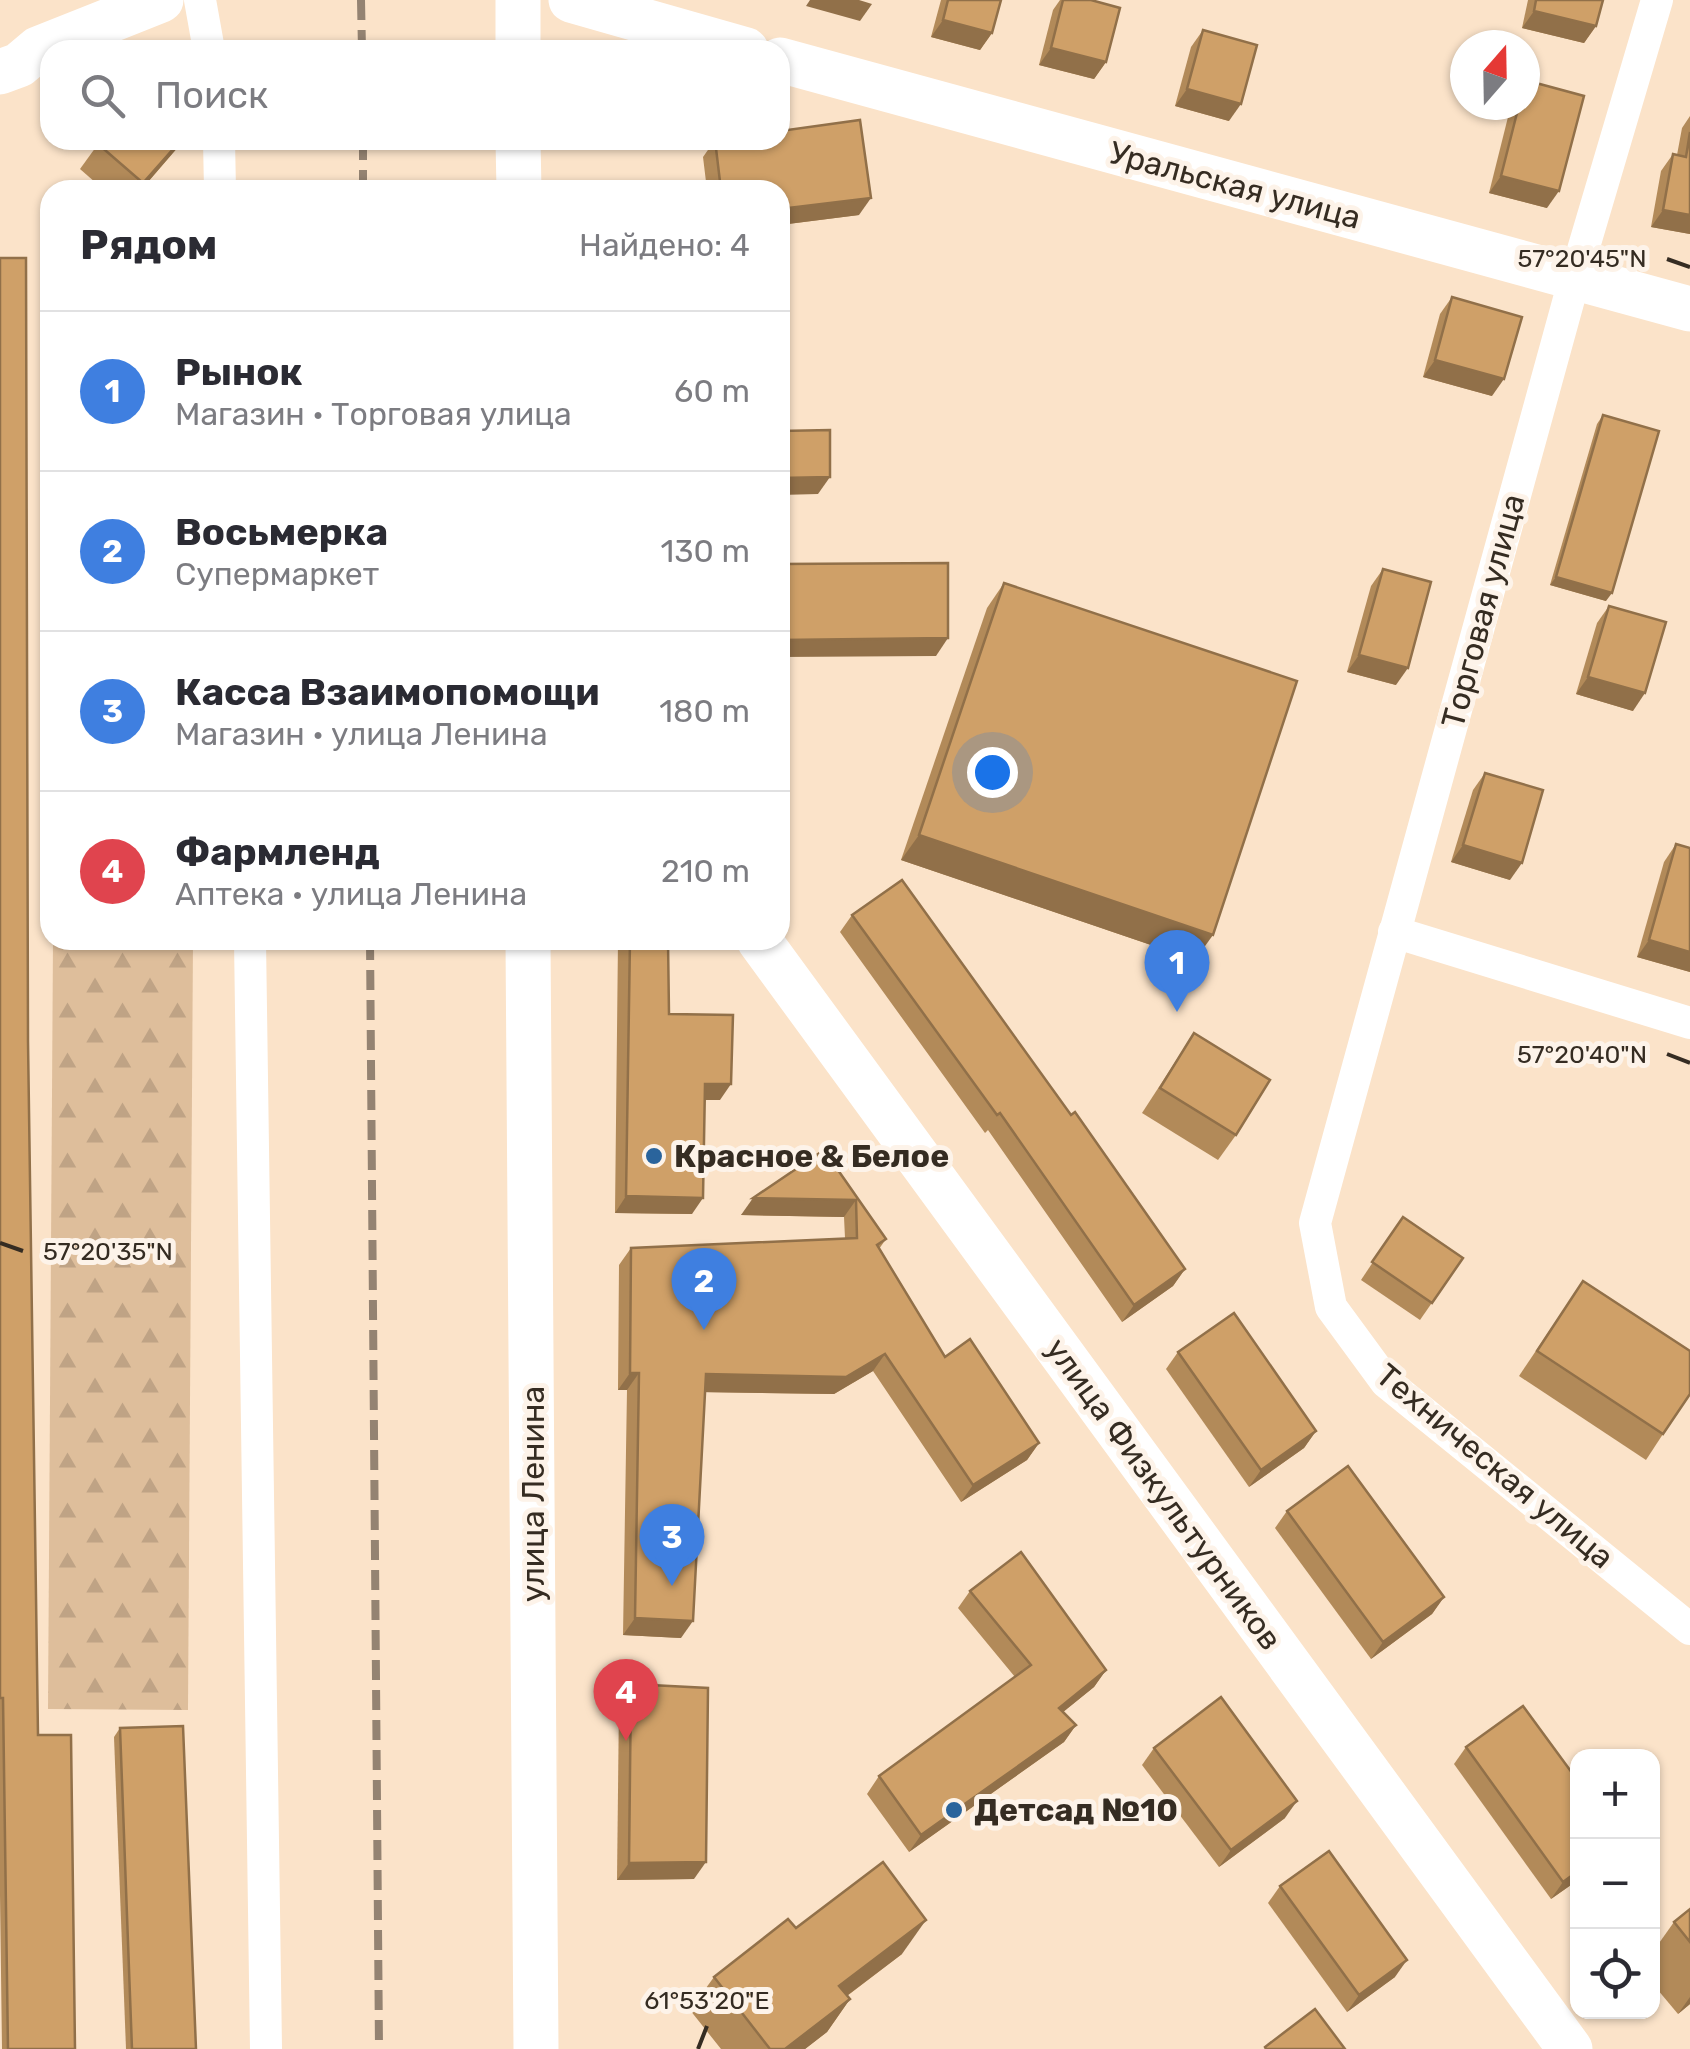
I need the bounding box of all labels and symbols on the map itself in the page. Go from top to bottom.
north arrow [1450,30,1540,120]
street label: Уральская улица [1105,133,1365,237]
text: 57°20'45"N [1517,244,1647,273]
street label: Торговая улица [1434,490,1532,732]
your location [967,747,1018,798]
pin: 1 [1144,930,1210,1012]
text: 57°20'40"N [1517,1040,1647,1069]
place label: Красное & Белое [674,1137,949,1175]
marker: Красное & Белое [643,1145,665,1167]
text: 57°20'35"N [43,1237,173,1266]
pin: 2 [672,1248,736,1330]
street label: улица Физкультурников [1038,1331,1290,1657]
street label: Техническая улица [1369,1356,1621,1576]
street label: улица Ленина [514,1386,552,1602]
pin: 3 [640,1504,704,1586]
pin: 4 [594,1658,658,1741]
place label: Детсад №10 [974,1791,1178,1829]
marker: Детсад №10 [943,1799,965,1821]
text: 61°53'20"E [644,1986,770,2015]

